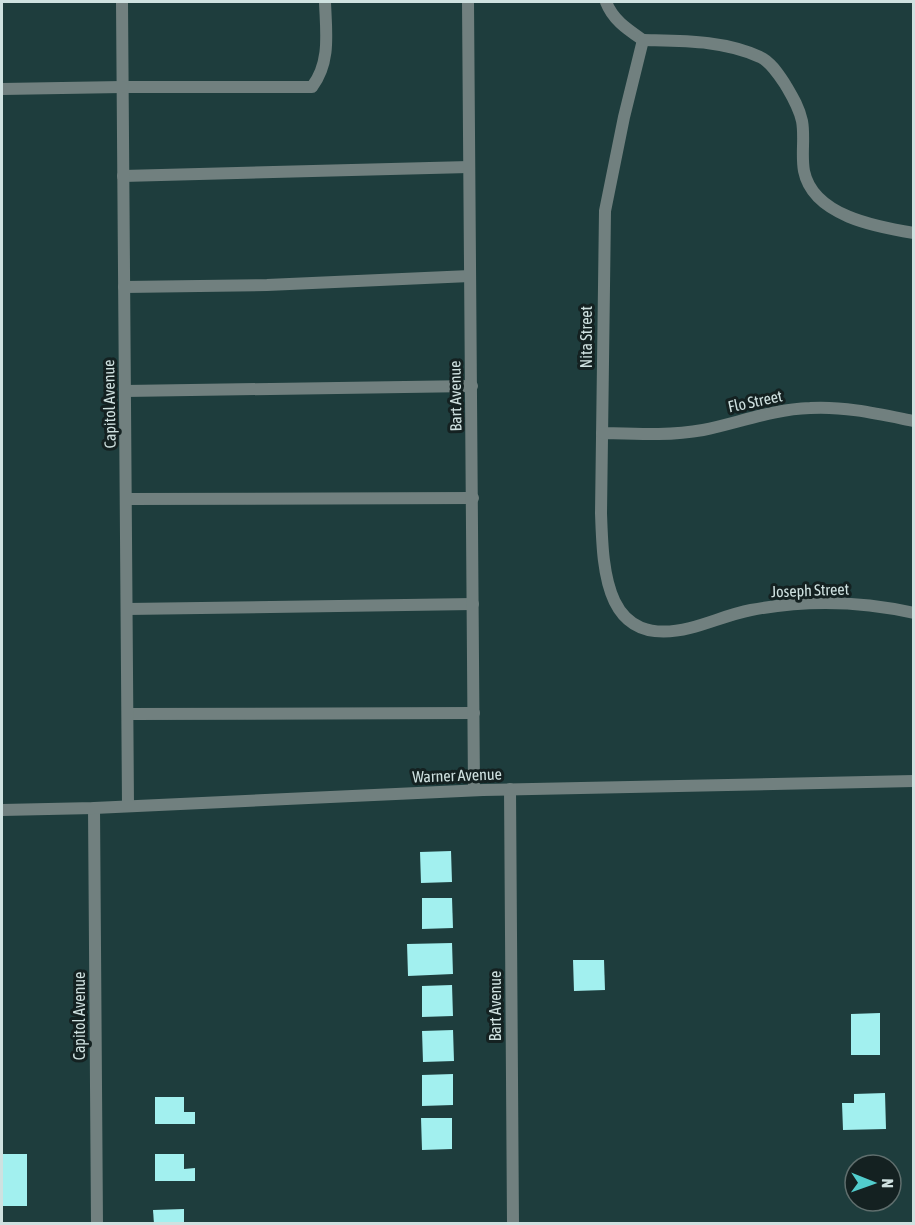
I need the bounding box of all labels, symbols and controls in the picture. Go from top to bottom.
street label: Nita Street [577,305,595,368]
street label: Capitol Avenue [99,360,120,448]
street label: Bart Avenue [445,361,465,431]
street label: Flo Street [726,386,784,416]
street label: Joseph Street [771,580,850,601]
street label: Warner Avenue [412,764,502,786]
street label: Bart Avenue [486,971,504,1041]
street label: Capitol Avenue [70,972,89,1060]
north arrow [843,1153,903,1213]
text: N [879,1178,897,1188]

